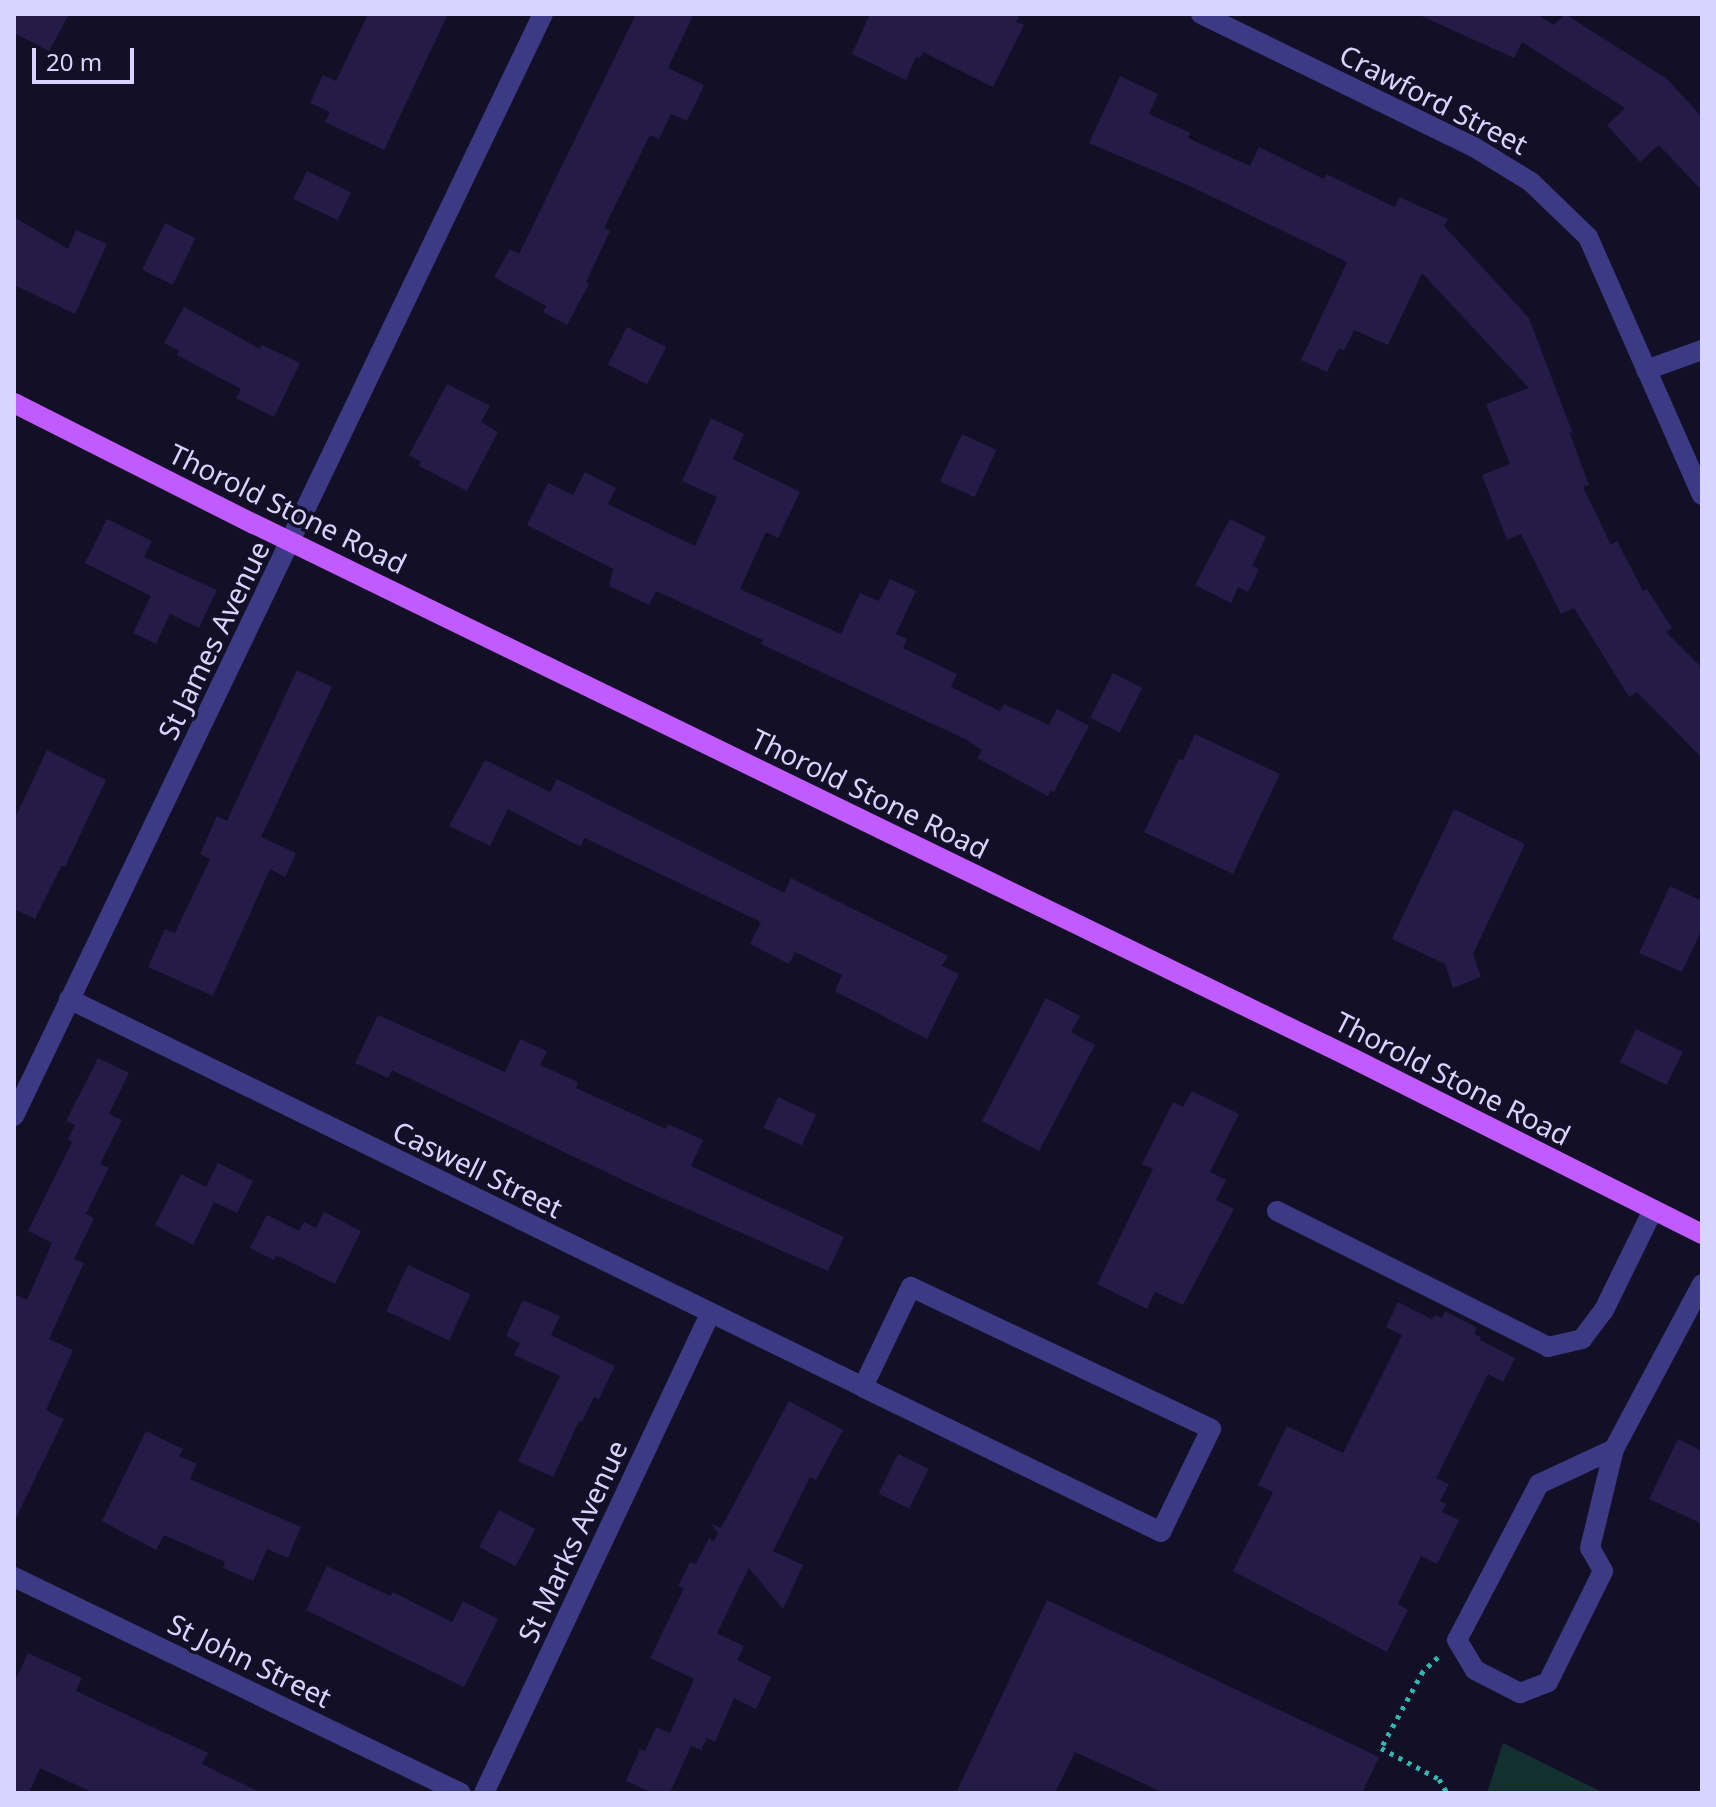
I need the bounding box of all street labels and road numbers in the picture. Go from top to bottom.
street label: Crawford Street [1334,37,1534,161]
street label: Thorold Stone Road [164,436,412,580]
street label: St James Avenue [150,535,276,745]
street label: Thorold Stone Road [746,721,994,865]
street label: Thorold Stone Road [1330,1004,1576,1152]
street label: Caswell Street [388,1113,568,1225]
street label: St Marks Avenue [510,1434,634,1648]
street label: St John Street [163,1606,337,1714]

